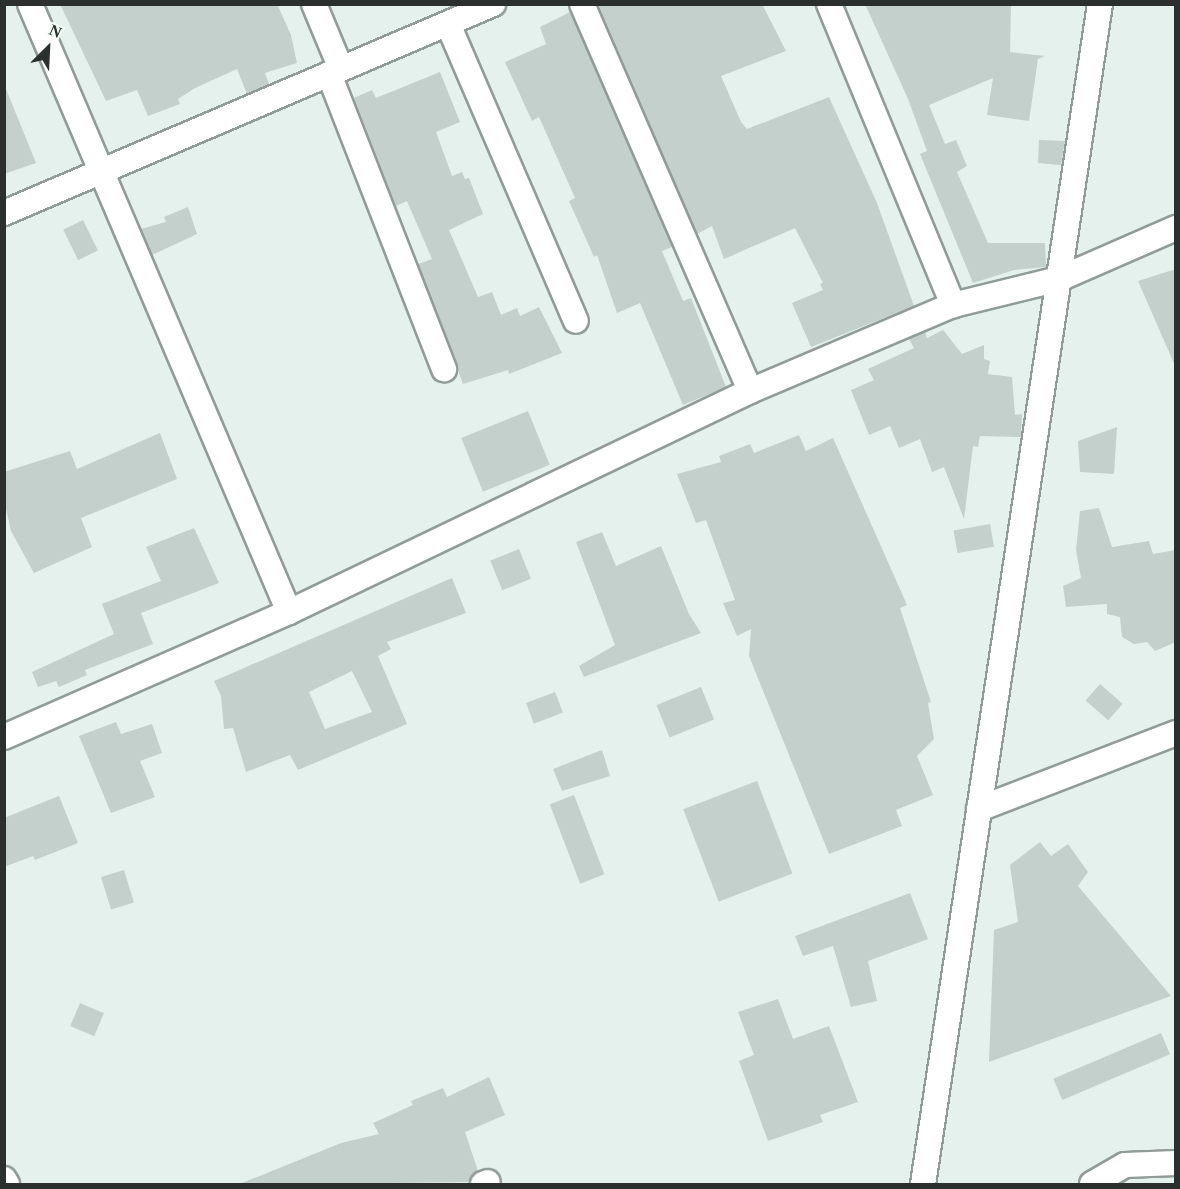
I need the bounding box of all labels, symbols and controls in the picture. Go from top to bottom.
north arrow [18,18,78,78]
text: N [47,21,64,41]

